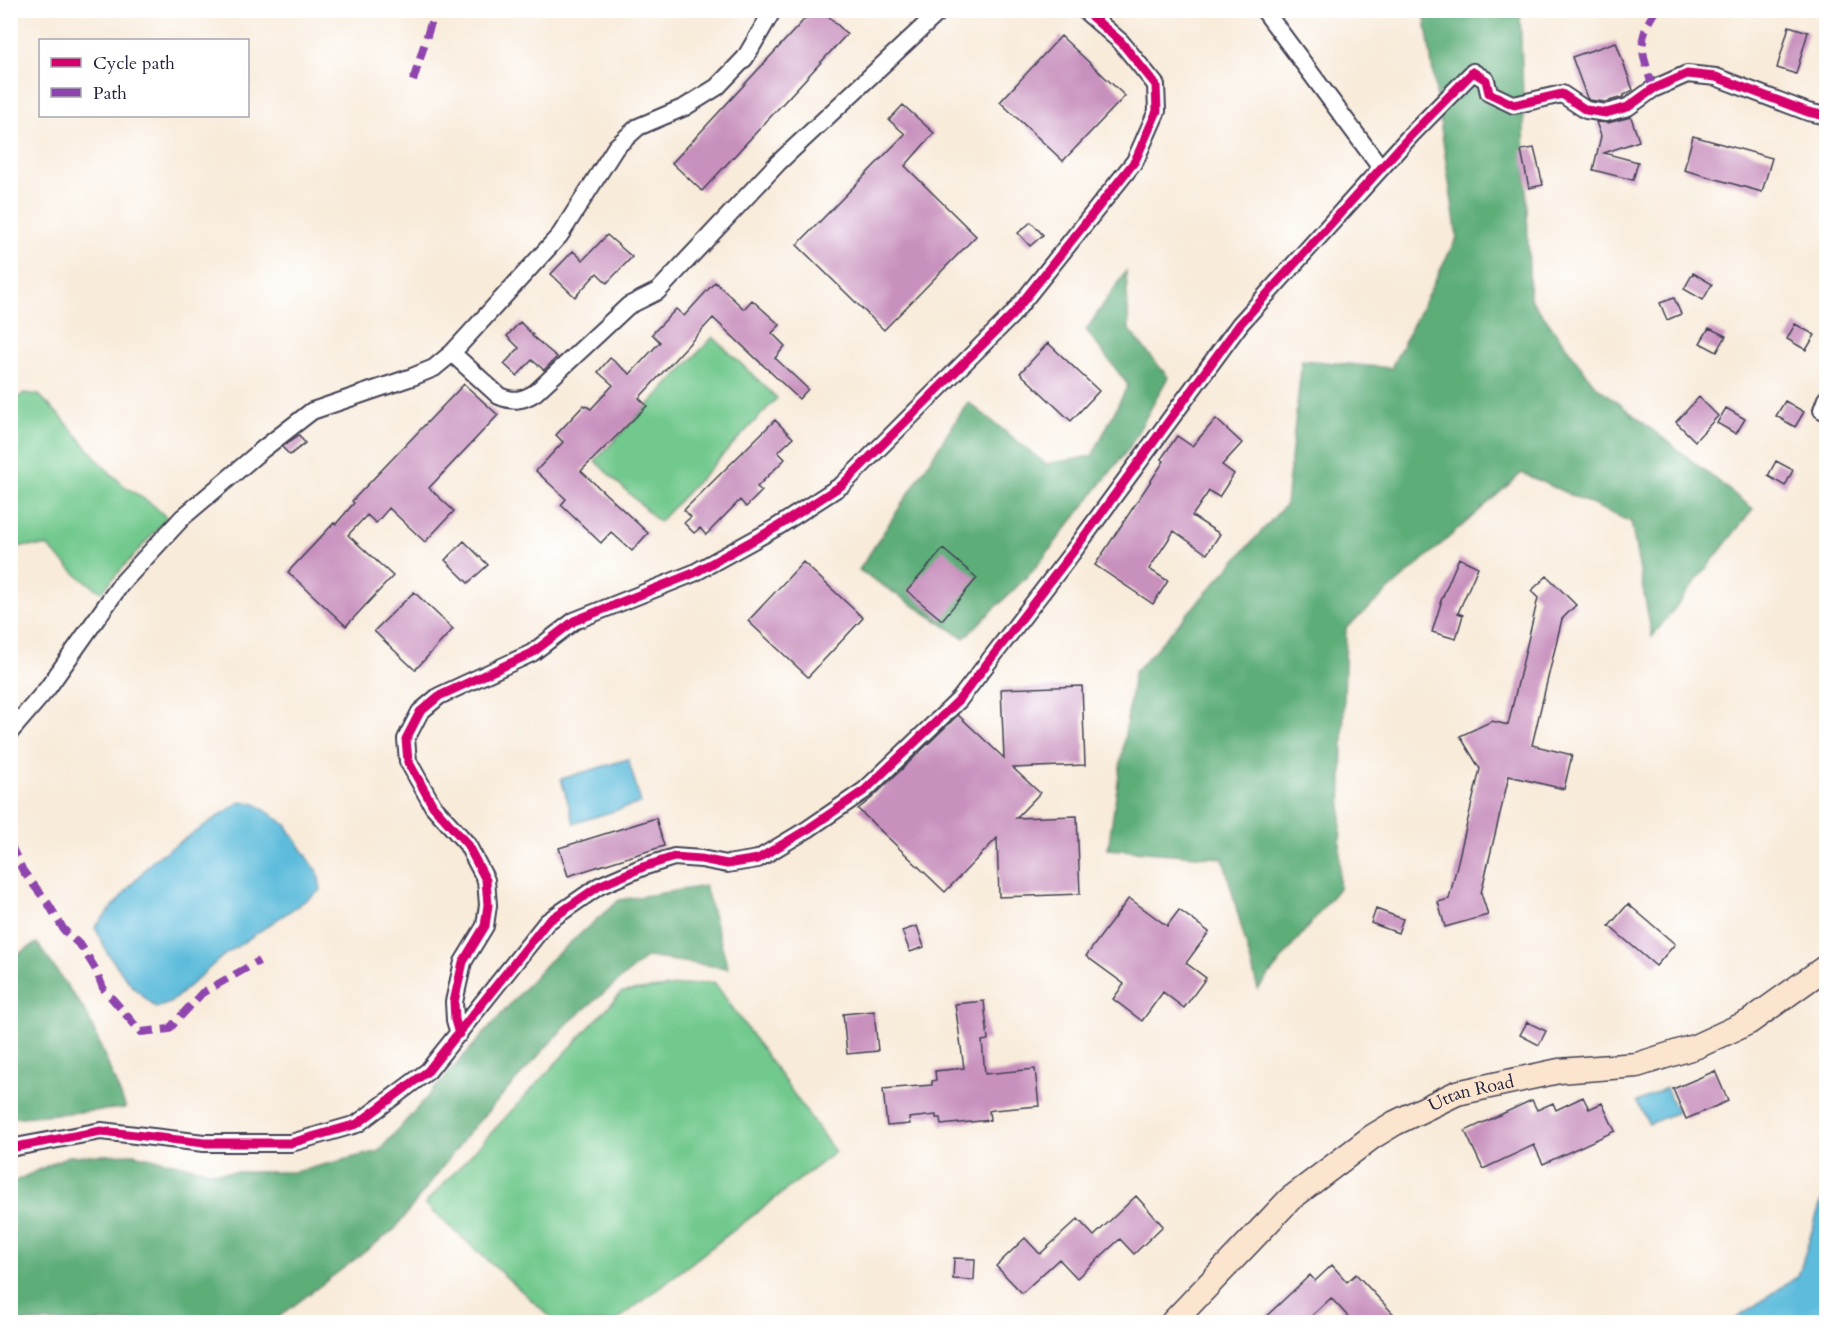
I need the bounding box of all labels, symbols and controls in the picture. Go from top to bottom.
legend [39,39,249,117]
text: Cycle path [93,51,175,76]
text: Path [93,81,127,106]
street label: Uttan Road [1424,1069,1517,1118]

